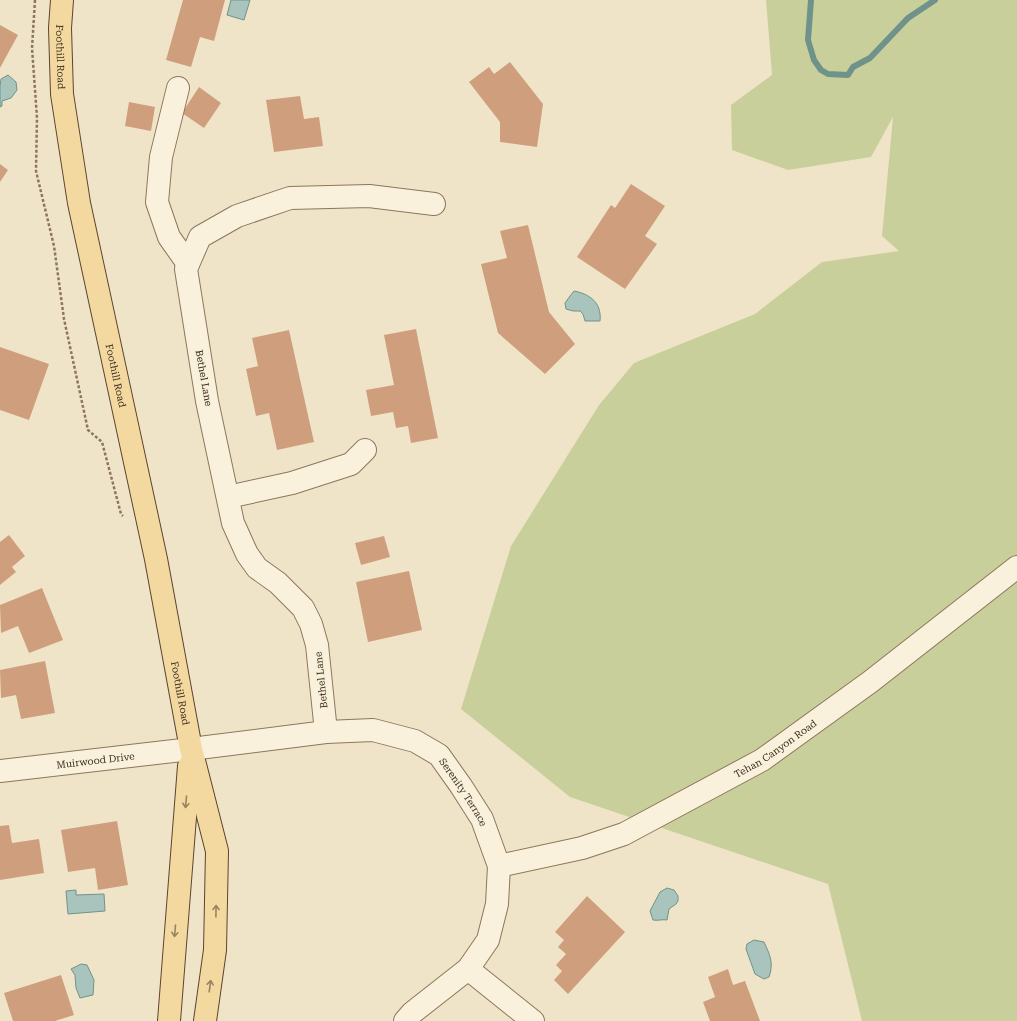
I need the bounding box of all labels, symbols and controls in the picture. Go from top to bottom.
street label: Foothill Road [54,24,67,90]
street label: Foothill Road [104,343,129,409]
street label: Bethel Lane [194,349,214,408]
street label: Bethel Lane [312,651,329,709]
street label: Foothill Road [169,660,192,726]
street label: Tehan Canyon Road [732,717,819,780]
street label: Muirwood Drive [56,750,136,770]
street label: Serenity Terrace [437,756,490,828]
one-way arrow [183,795,190,808]
one-way arrow [212,905,220,918]
one-way arrow [172,924,179,937]
one-way arrow [206,980,214,993]

